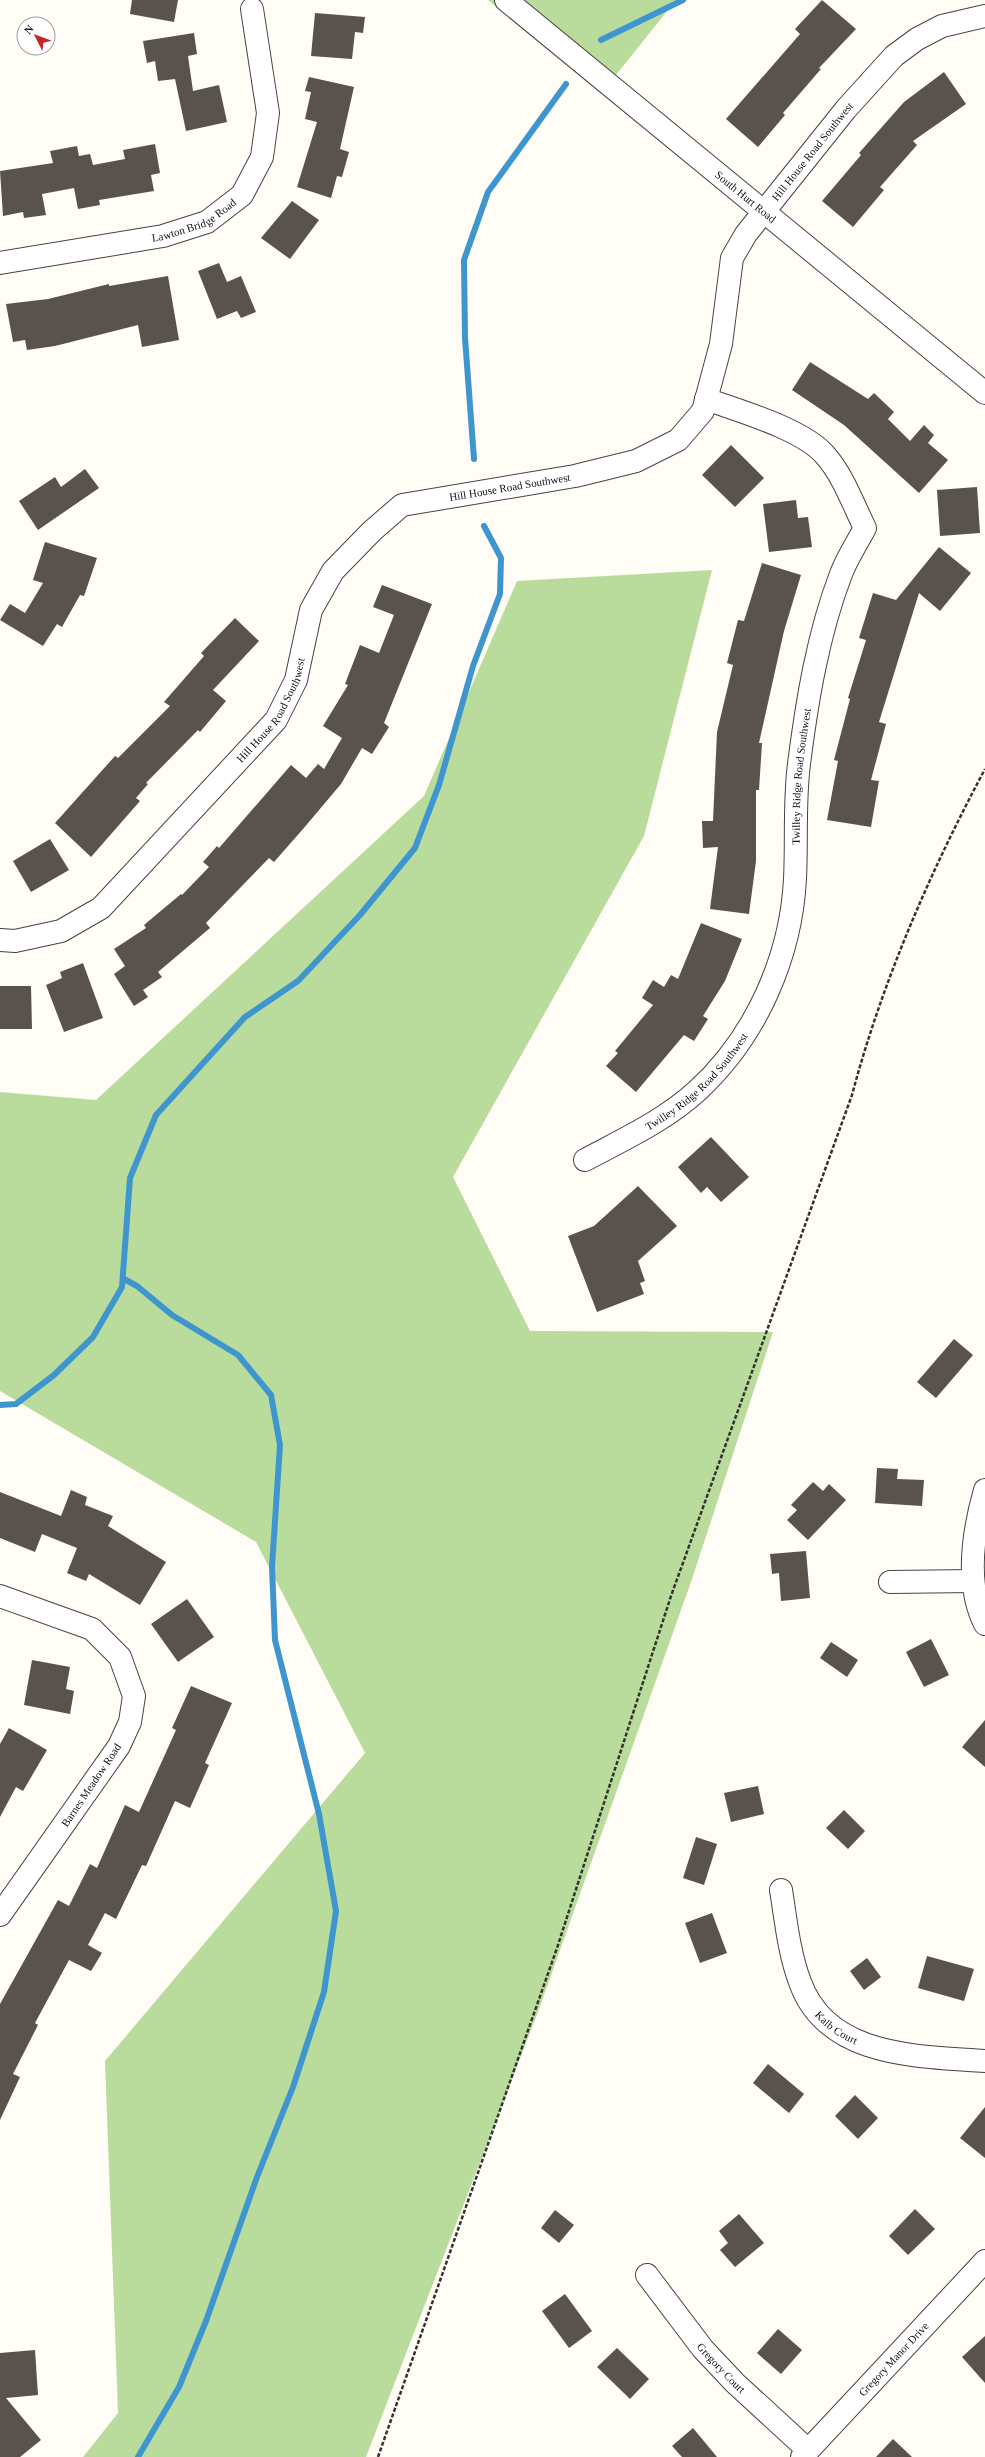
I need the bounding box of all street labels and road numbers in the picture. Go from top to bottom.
street label: Hill House Road Southwest [769,100,855,203]
street label: South Hurt Road [713,168,779,225]
street label: Lawton Bridge Road [151,196,239,244]
street label: Hill House Road Southwest [448,471,571,503]
street label: Hill House Road Southwest [234,657,307,765]
street label: Twilley Ridge Road Southwest [790,707,813,845]
street label: Twilley Ridge Road Southwest [643,1031,750,1132]
street label: Barnes Meadow Road [59,1741,124,1829]
street label: Kalb Court [813,2009,859,2046]
street label: Gregory Manor Drive [856,2320,931,2398]
street label: Gregory Court [695,2341,748,2395]

